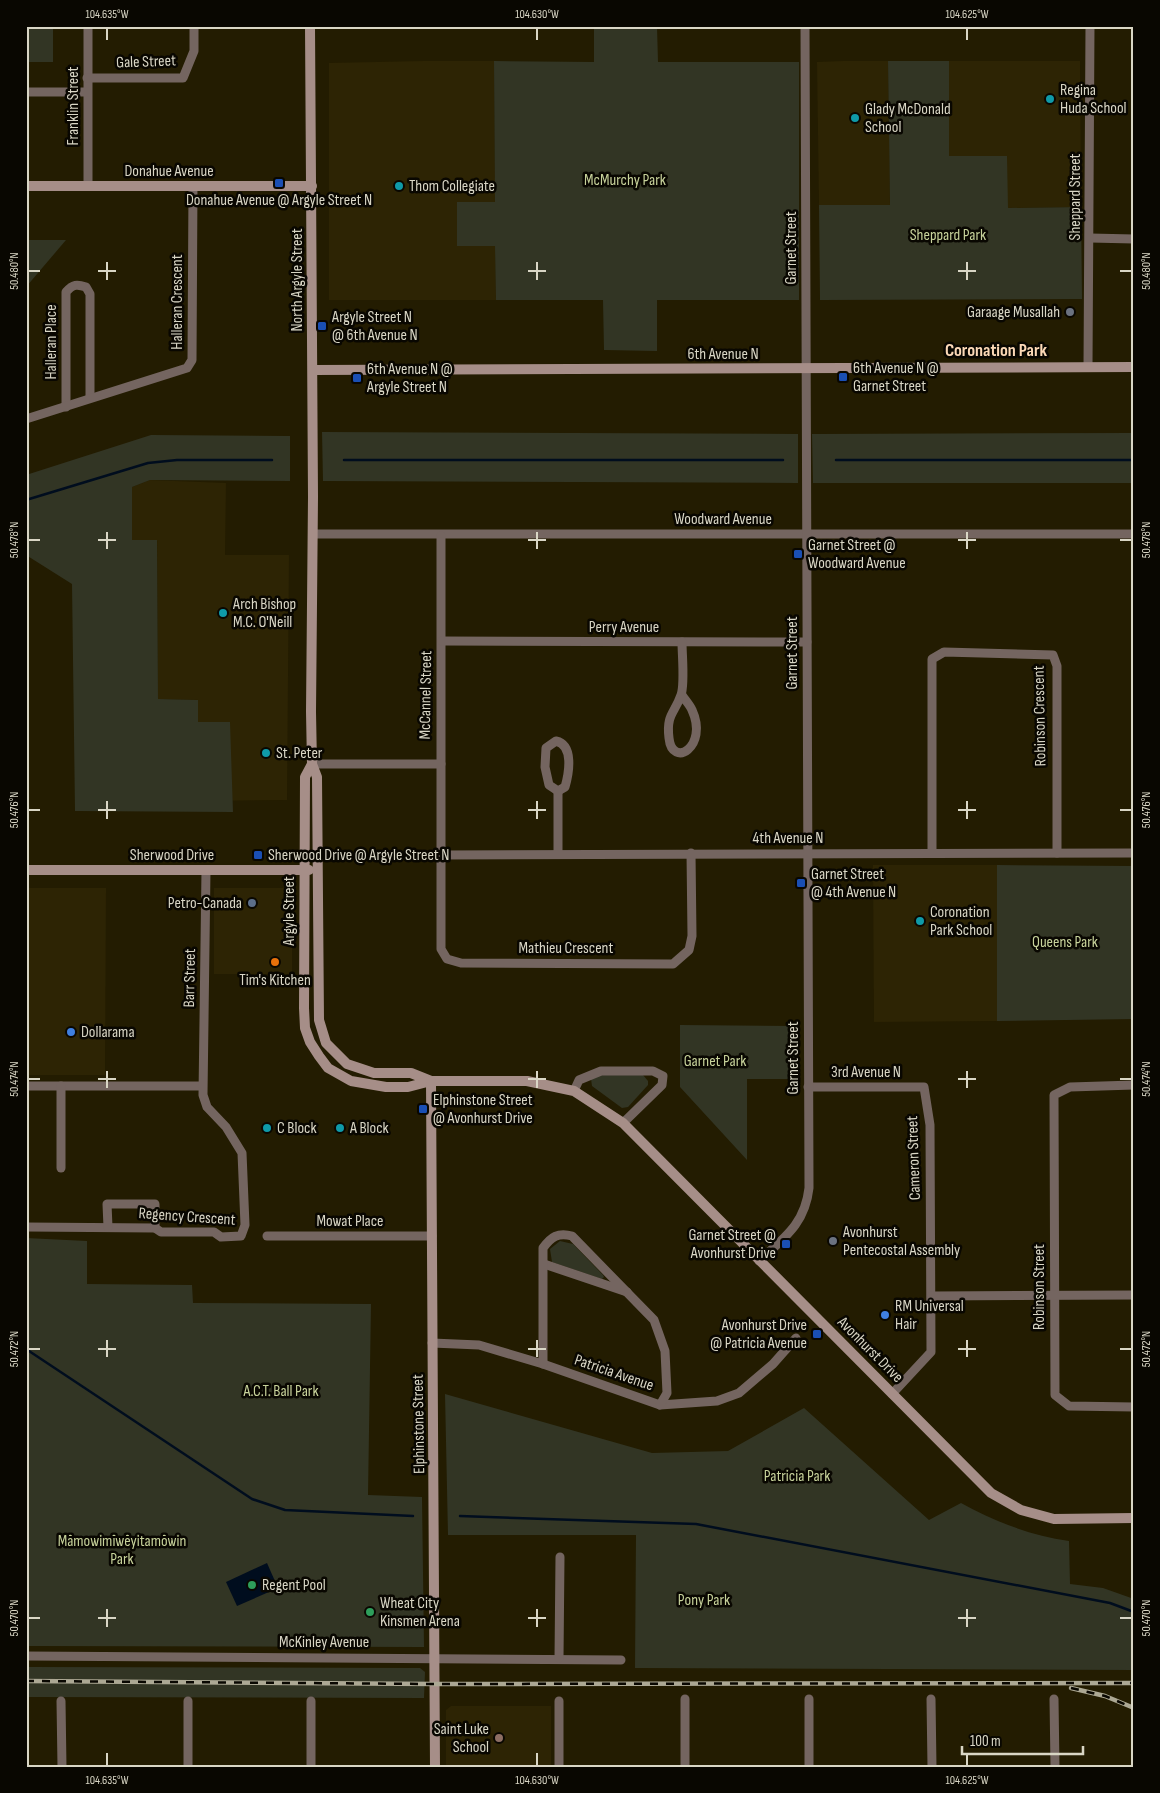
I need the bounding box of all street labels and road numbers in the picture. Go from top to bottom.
street label: Gale Street [116,51,176,73]
street label: Franklin Street [64,66,83,145]
street label: Sheppard Street [1066,153,1085,240]
street label: Donahue Avenue [124,162,214,181]
street label: Garnet Street [782,211,801,285]
street label: North Argyle Street [288,228,307,332]
street label: Halleran Crescent [168,254,187,350]
street label: Halleran Place [42,304,61,380]
street label: 6th Avenue N [687,345,759,364]
street label: Woodward Avenue [674,510,772,529]
street label: Garnet Street [783,616,802,690]
street label: Perry Avenue [589,618,659,637]
street label: McCannel Street [416,650,436,740]
street label: Robinson Crescent [1030,665,1050,767]
street label: 4th Avenue N [753,829,823,848]
street label: Sherwood Drive [130,846,214,865]
street label: Argyle Street [280,876,299,947]
street label: Mathieu Crescent [519,939,614,958]
street label: Barr Street [180,948,200,1008]
street label: Garnet Street [784,1021,803,1095]
street label: 3rd Avenue N [831,1063,901,1082]
street label: Cameron Street [903,1115,925,1201]
street label: Regency Crescent [138,1204,236,1230]
street label: Mowat Place [316,1212,384,1231]
street label: Robinson Street [1030,1244,1049,1330]
street label: Avonhurst Drive [832,1312,907,1387]
street label: Patricia Avenue [572,1351,656,1395]
street label: Elphinstone Street [409,1374,429,1474]
street label: McKinley Avenue [279,1633,369,1652]

